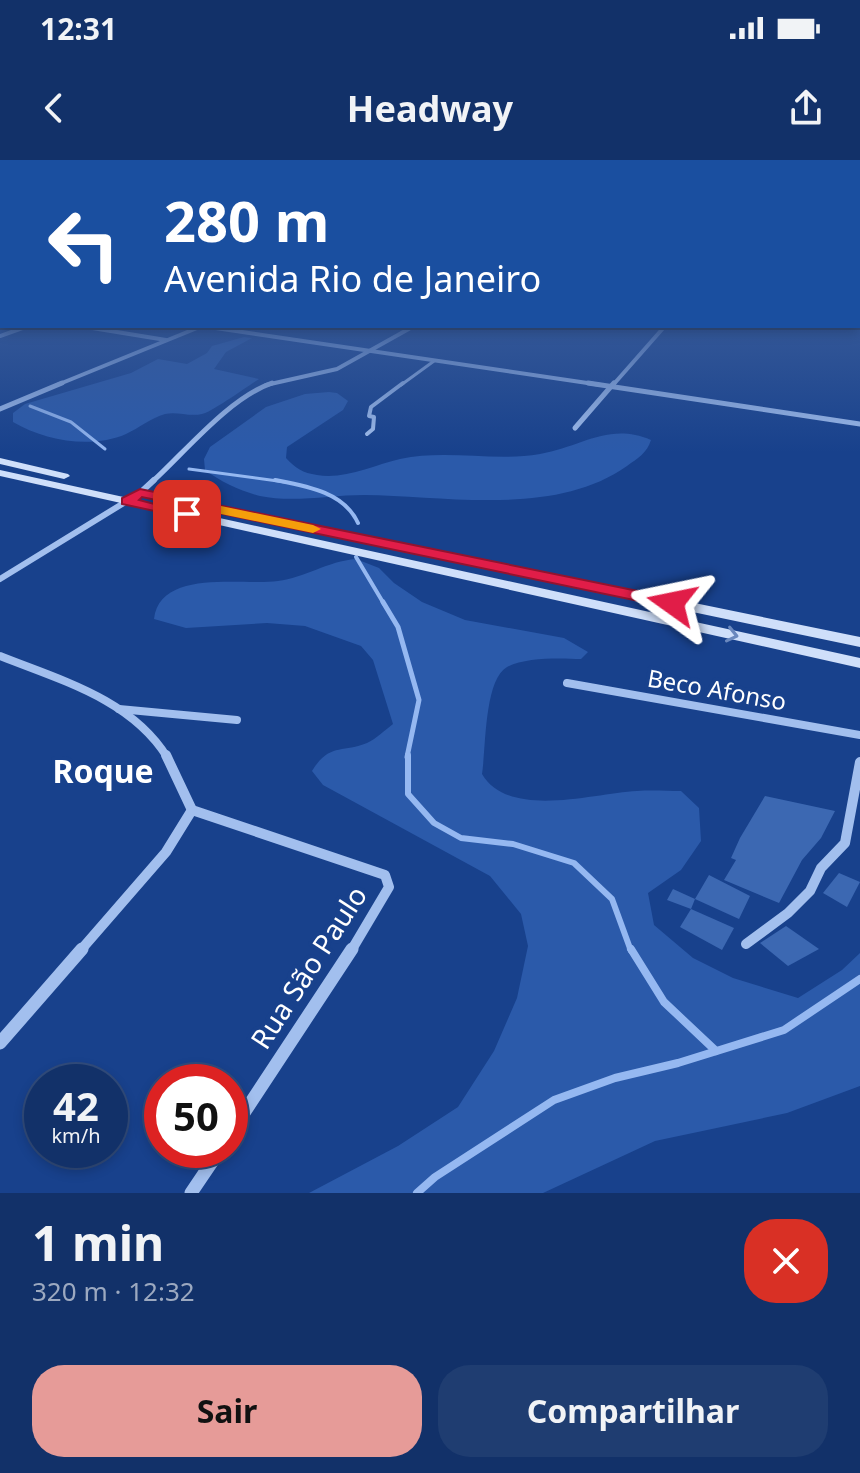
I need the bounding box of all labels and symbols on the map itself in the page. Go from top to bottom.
pin [153,480,221,548]
position arrow [630,561,714,645]
one-way arrow [725,626,739,643]
street label: Beco Afonso [645,661,789,717]
district label: Roque [52,749,154,792]
street label: Rua São Paulo [241,878,375,1056]
speed limit sign: 50 [144,1064,248,1168]

